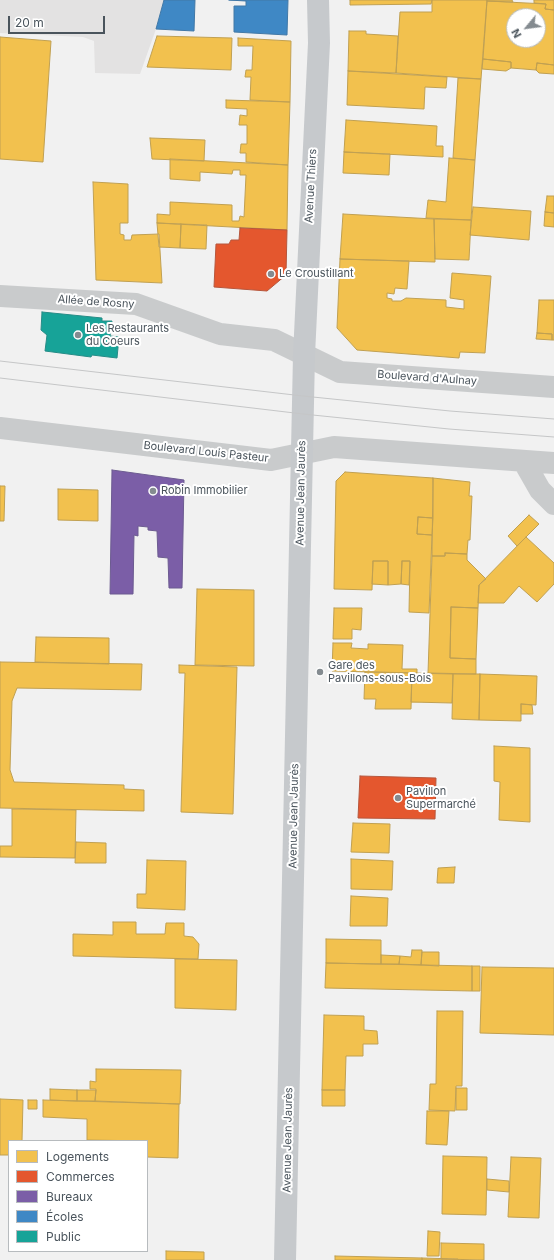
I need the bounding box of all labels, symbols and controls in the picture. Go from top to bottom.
scale bar [10,8,107,34]
north arrow [506,8,546,48]
text: 20 m [15,15,44,30]
text: N [508,26,525,40]
street label: Avenue Thiers [302,149,320,223]
place label: Le Croustillant [279,267,353,281]
marker: Le Croustillant [266,269,276,279]
street label: Allée de Rosny [57,293,135,311]
place label: Les Restaurants du Coeurs [86,322,169,348]
marker: Les Restaurants du Coeurs [73,330,83,340]
street label: Boulevard d'Aulnay [377,368,477,388]
street label: Boulevard Louis Pasteur [143,439,269,465]
street label: Avenue Jean Jaurès [293,440,309,546]
place label: Robin Immobilier [161,484,248,498]
marker: Robin Immobilier [148,486,158,496]
place label: Gare des Pavillons-sous-Bois [328,659,431,685]
marker: Gare des Pavillons-sous-Bois [315,667,325,677]
street label: Avenue Jean Jaurès [286,763,302,869]
place label: Pavillon Supermarché [406,785,476,811]
marker: Pavillon Supermarché [393,793,403,803]
street label: Avenue Jean Jaurès [280,1087,296,1193]
legend [8,1140,148,1252]
text: Logements [46,1149,109,1164]
text: Commerces [46,1169,114,1184]
text: Bureaux [46,1189,93,1204]
text: Écoles [46,1209,84,1224]
text: Public [46,1229,81,1244]

